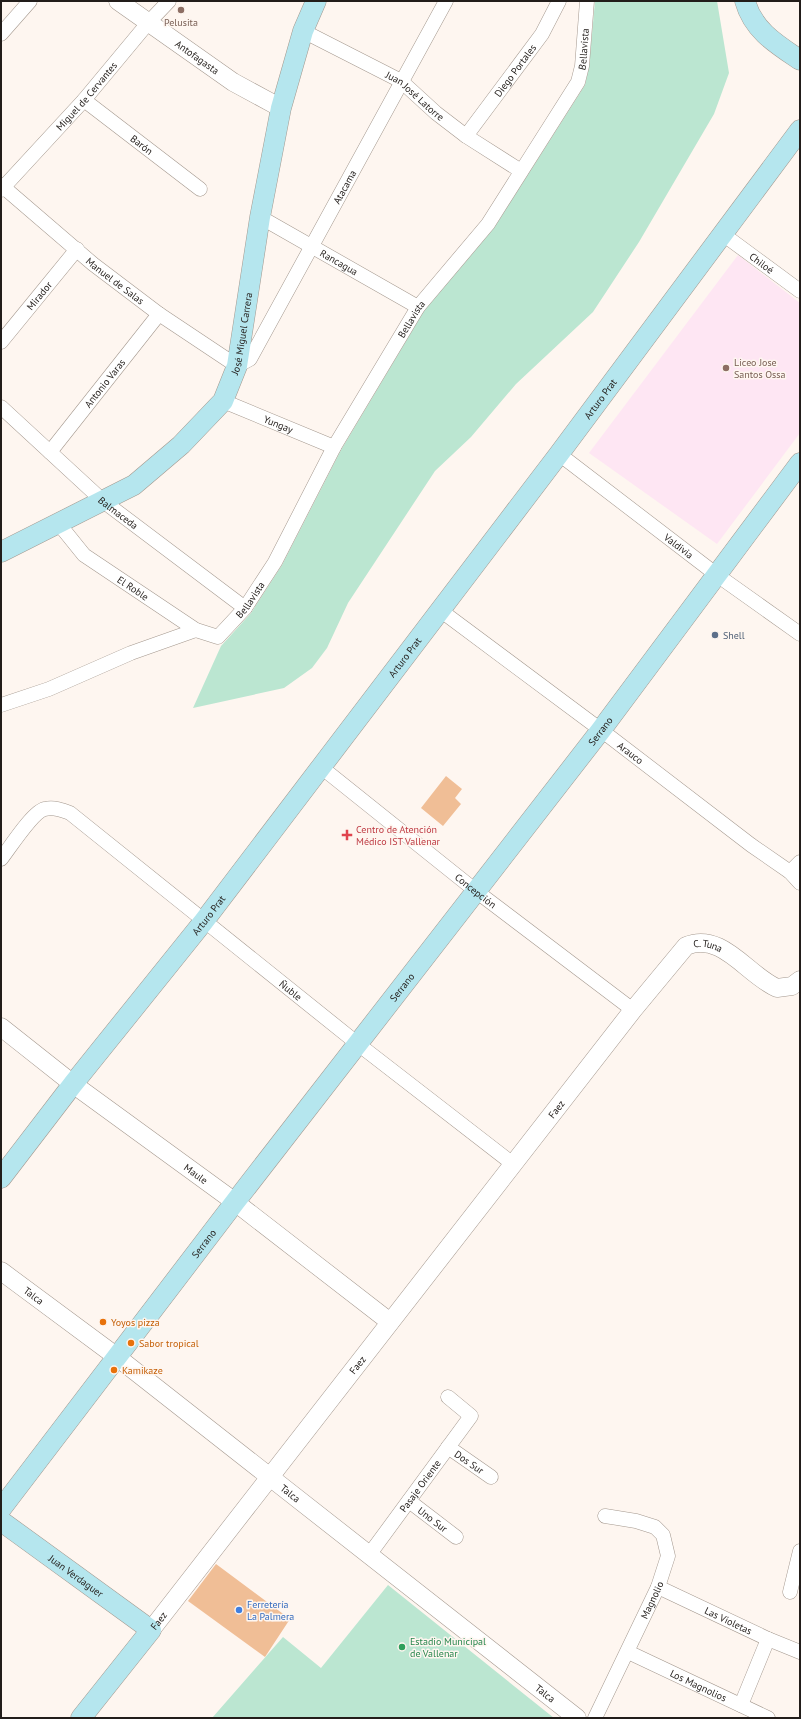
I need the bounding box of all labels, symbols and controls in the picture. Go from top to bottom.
marker: Pelusita [176,5,186,15]
place label: Pelusita [164,16,198,29]
street label: Bellavista [575,28,591,71]
street label: Antofagasta [173,37,222,77]
street label: Diego Portales [491,41,539,99]
street label: Miguel de Cervantes [53,59,120,133]
street label: Juan José Latorre [383,67,447,123]
street label: Barón [128,132,156,157]
street label: Atacama [330,167,359,206]
street label: Rancagua [318,246,360,278]
street label: Chiloé [747,250,777,276]
street label: Manuel de Salas [83,254,147,307]
street label: Mirador [23,278,55,312]
street label: José Miguel Carrera [227,291,255,377]
street label: Bellavista [395,297,428,340]
street label: Antonio Varas [81,356,128,410]
place label: Liceo Jose Santos Ossa [734,356,786,381]
marker: Liceo Jose Santos Ossa [721,363,731,373]
street label: Arturo Prat [581,376,620,421]
street label: Yungay [262,412,295,436]
street label: Balmaceda [96,494,141,532]
street label: Valdivia [661,530,696,561]
street label: El Roble [115,573,151,603]
street label: Bellavista [233,579,267,621]
place label: Shell [723,629,745,642]
marker: Shell [710,630,720,640]
street label: Arturo Prat [385,634,424,680]
street label: Serrano [585,714,615,748]
street label: Arauco [615,739,646,767]
place label: Centro de Atención Médico IST Vallenar [356,823,441,848]
marker: Centro de Atención Médico IST Vallenar [341,829,353,841]
street label: Concepción [452,870,499,911]
street label: Arturo Prat [189,892,228,937]
street label: C. Tuna [693,936,725,955]
street label: Serrano [386,970,417,1004]
street label: Ñuble [277,977,305,1003]
street label: Faez [545,1097,567,1121]
street label: Maule [182,1161,210,1187]
street label: Serrano [188,1226,219,1260]
street label: Talca [21,1284,47,1307]
place label: Yoyos pizza [111,1316,160,1329]
marker: Yoyos pizza [98,1317,108,1327]
place label: Sabor tropical [139,1337,199,1350]
marker: Sabor tropical [126,1338,136,1348]
street label: Faez [346,1353,368,1376]
place label: Kamikaze [122,1364,163,1377]
marker: Kamikaze [109,1365,119,1375]
street label: Dos Sur [452,1447,487,1477]
street label: Pasaje Oriente [396,1457,443,1514]
street label: Talca [278,1481,303,1505]
street label: Uno Sur [415,1504,451,1535]
street label: Juan Verdaguer [46,1551,107,1600]
street label: Magnolio [637,1580,666,1621]
place label: Ferretería La Palmera [247,1598,294,1623]
street label: Las Violetas [703,1604,754,1637]
marker: Ferretería La Palmera [234,1605,244,1615]
street label: Faez [147,1609,170,1632]
place label: Estadio Municipal de Vallenar [410,1635,486,1660]
marker: Estadio Municipal de Vallenar [397,1642,407,1652]
street label: Los Magnolios [668,1666,729,1704]
street label: Talca [533,1681,558,1705]

